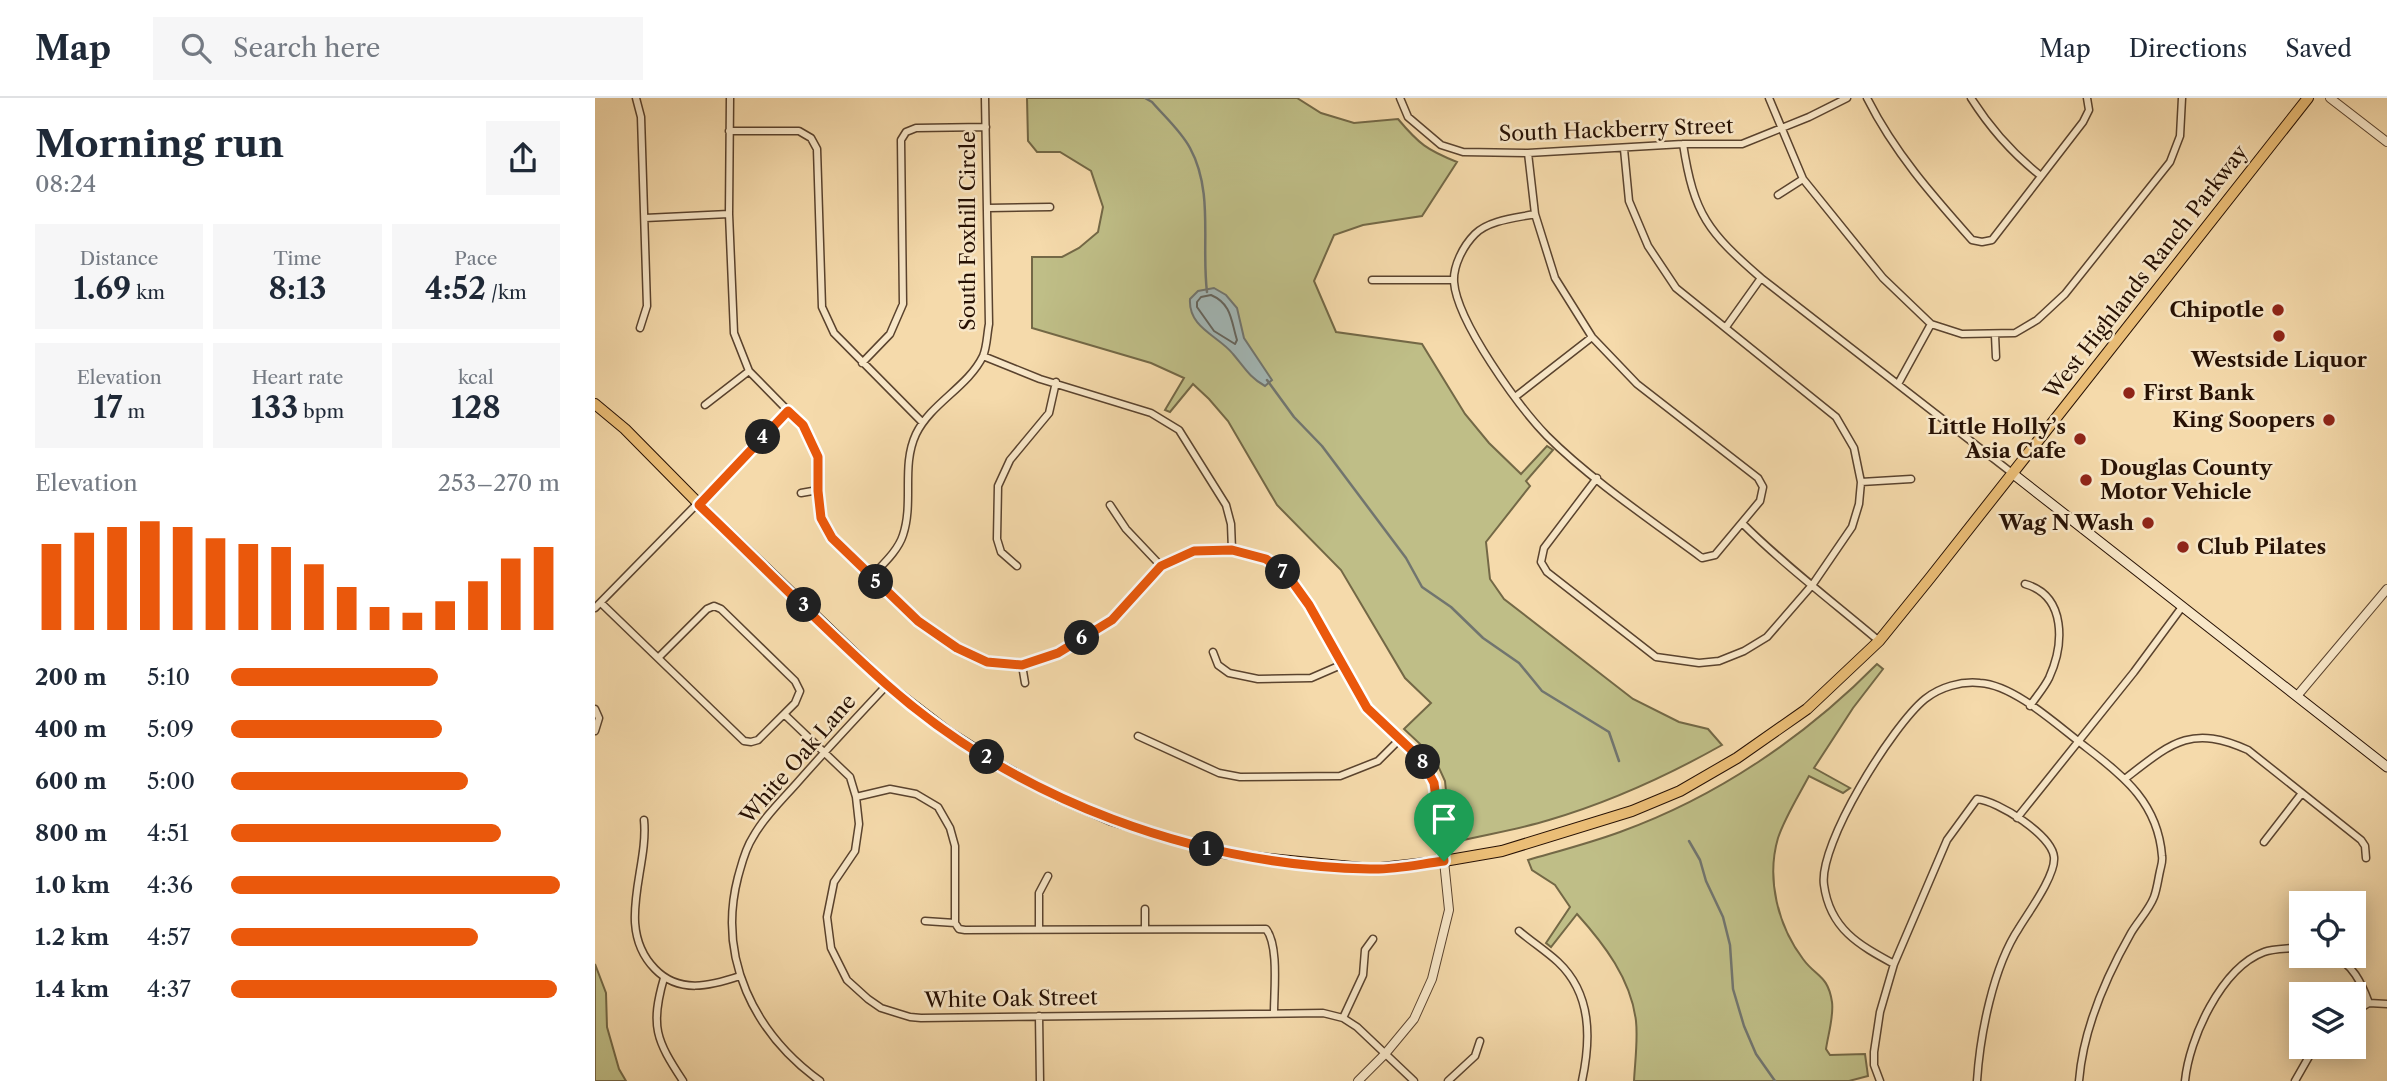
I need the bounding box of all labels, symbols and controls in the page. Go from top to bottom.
search box [153,17,643,80]
text: Map [35,28,111,69]
icon: search [177,29,215,67]
text: Search here [233,32,380,64]
text: Map [2039,34,2091,63]
text: Directions [2129,34,2247,63]
text: Saved [2285,34,2352,63]
street label: South Hackberry Street [1498,113,1734,146]
text: Morning run [35,120,284,167]
button: share [486,121,560,195]
street label: South Foxhill Circle [955,131,980,331]
street label: West Highlands Ranch Parkway [2038,140,2253,404]
text: 08:24 [35,170,96,198]
text: Distance [80,247,158,270]
text: Time [273,247,322,270]
text: Pace [454,247,497,270]
text: 1.69 [73,270,131,307]
text: 8:13 [269,270,326,307]
text: 4:52 [425,270,486,307]
text: km [131,281,165,304]
text: /km [486,281,527,304]
place label: Chipotle [2169,297,2264,322]
marker: Chipotle [2270,302,2286,318]
marker: Westside Liquor [2271,328,2287,344]
place label: Westside Liquor [2190,347,2368,372]
text: Elevation [77,366,162,389]
text: Heart rate [252,366,343,389]
text: kcal [458,366,494,389]
place label: First Bank [2143,380,2255,405]
marker: First Bank [2121,385,2137,401]
text: 17 [93,389,122,426]
text: 133 [251,389,298,426]
text: 128 [451,389,501,426]
text: m [122,400,145,423]
text: bpm [298,400,344,423]
place label: King Soopers [2172,407,2315,432]
marker: King Soopers [2321,412,2337,428]
place label: Little Holly’s Asia Cafe [1928,414,2066,463]
pin: 4 [745,420,781,454]
text: 4 [757,425,768,448]
marker: Little Holly’s Asia Cafe [2072,431,2088,447]
place label: Douglas County Motor Vehicle [2100,455,2273,504]
text: Elevation [35,469,138,497]
text: 253–270 m [438,469,560,497]
marker: Douglas County Motor Vehicle [2078,472,2094,488]
place label: Wag N Wash [1998,510,2135,535]
marker: Wag N Wash [2140,515,2156,531]
place label: Club Pilates [2197,534,2326,559]
marker: Club Pilates [2175,539,2191,555]
pin: 7 [1265,554,1301,589]
text: 7 [1278,560,1287,583]
pin: 5 [859,564,893,600]
text: 5 [870,570,881,593]
pin: 3 [787,588,822,622]
text: 3 [798,593,809,616]
pin: 6 [1065,620,1099,656]
text: 6 [1076,626,1087,649]
text: 200 m [35,663,107,691]
text: 5:10 [147,663,190,691]
street label: White Oak Lane [734,689,861,829]
text: 400 m [35,715,107,743]
text: 5:09 [147,715,194,743]
pin: 2 [969,740,1005,774]
pin: 8 [1405,744,1441,780]
text: 2 [981,745,992,768]
text: 8 [1417,750,1428,773]
text: 600 m [35,767,107,795]
text: 5:00 [147,767,195,795]
pin [1414,789,1474,861]
icon: arrive [1425,800,1463,838]
text: 800 m [35,819,107,847]
text: 4:51 [147,819,189,847]
pin: 1 [1189,832,1225,866]
text: 1 [1202,837,1211,860]
text: 1.0 km [35,871,110,899]
text: 4:36 [147,871,193,899]
map controls [2289,891,2366,1059]
button: locate [2289,891,2366,968]
text: 1.2 km [35,923,109,951]
text: 4:57 [147,923,191,951]
text: 1.4 km [35,975,109,1003]
text: 4:37 [147,975,191,1003]
button: layers [2289,982,2366,1059]
street label: White Oak Street [923,984,1098,1013]

